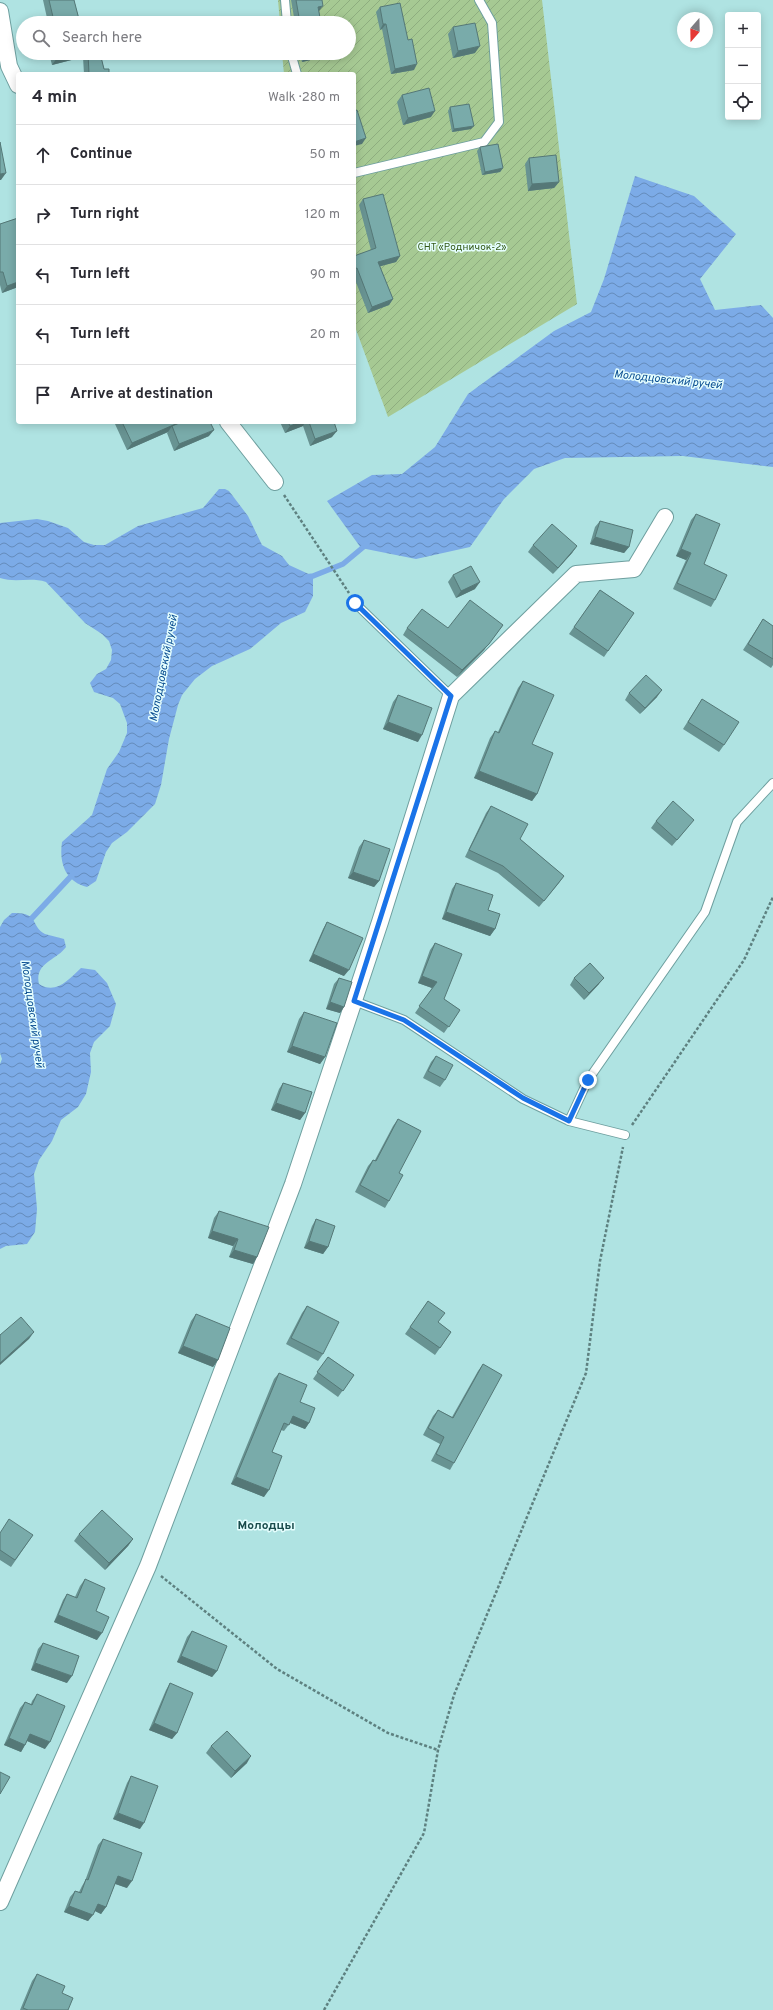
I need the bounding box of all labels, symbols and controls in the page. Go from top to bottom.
north arrow [677,12,713,48]
map controls [725,12,761,120]
button: + [725,12,761,48]
search box [16,16,356,60]
icon: search [30,27,52,49]
text: Search here [62,29,142,48]
button: − [725,48,761,84]
button: locate [725,84,761,120]
text: 4 min [32,87,77,109]
text: Walk · 280 m [268,90,340,106]
icon: ahead [32,144,54,166]
text: Continue [70,145,132,164]
text: 50 m [310,147,340,163]
icon: right [32,204,54,226]
text: Turn right [70,205,139,224]
text: 120 m [305,207,340,223]
park label: СНТ «Родничок-2» [417,241,507,254]
icon: left [32,264,54,286]
text: Turn left [70,265,130,284]
text: 90 m [310,267,340,283]
icon: left [32,324,54,346]
text: Turn left [70,325,130,344]
text: 20 m [310,327,340,343]
water label: Молодцовский ручей [613,367,723,393]
icon: arrive [32,384,54,406]
text: Arrive at destination [70,385,213,404]
route start [346,594,364,612]
water label: Молодцовский ручей [147,613,181,723]
water label: Молодцовский ручей [18,960,47,1069]
route end [579,1071,597,1089]
district label: Молодцы [237,1518,295,1534]

